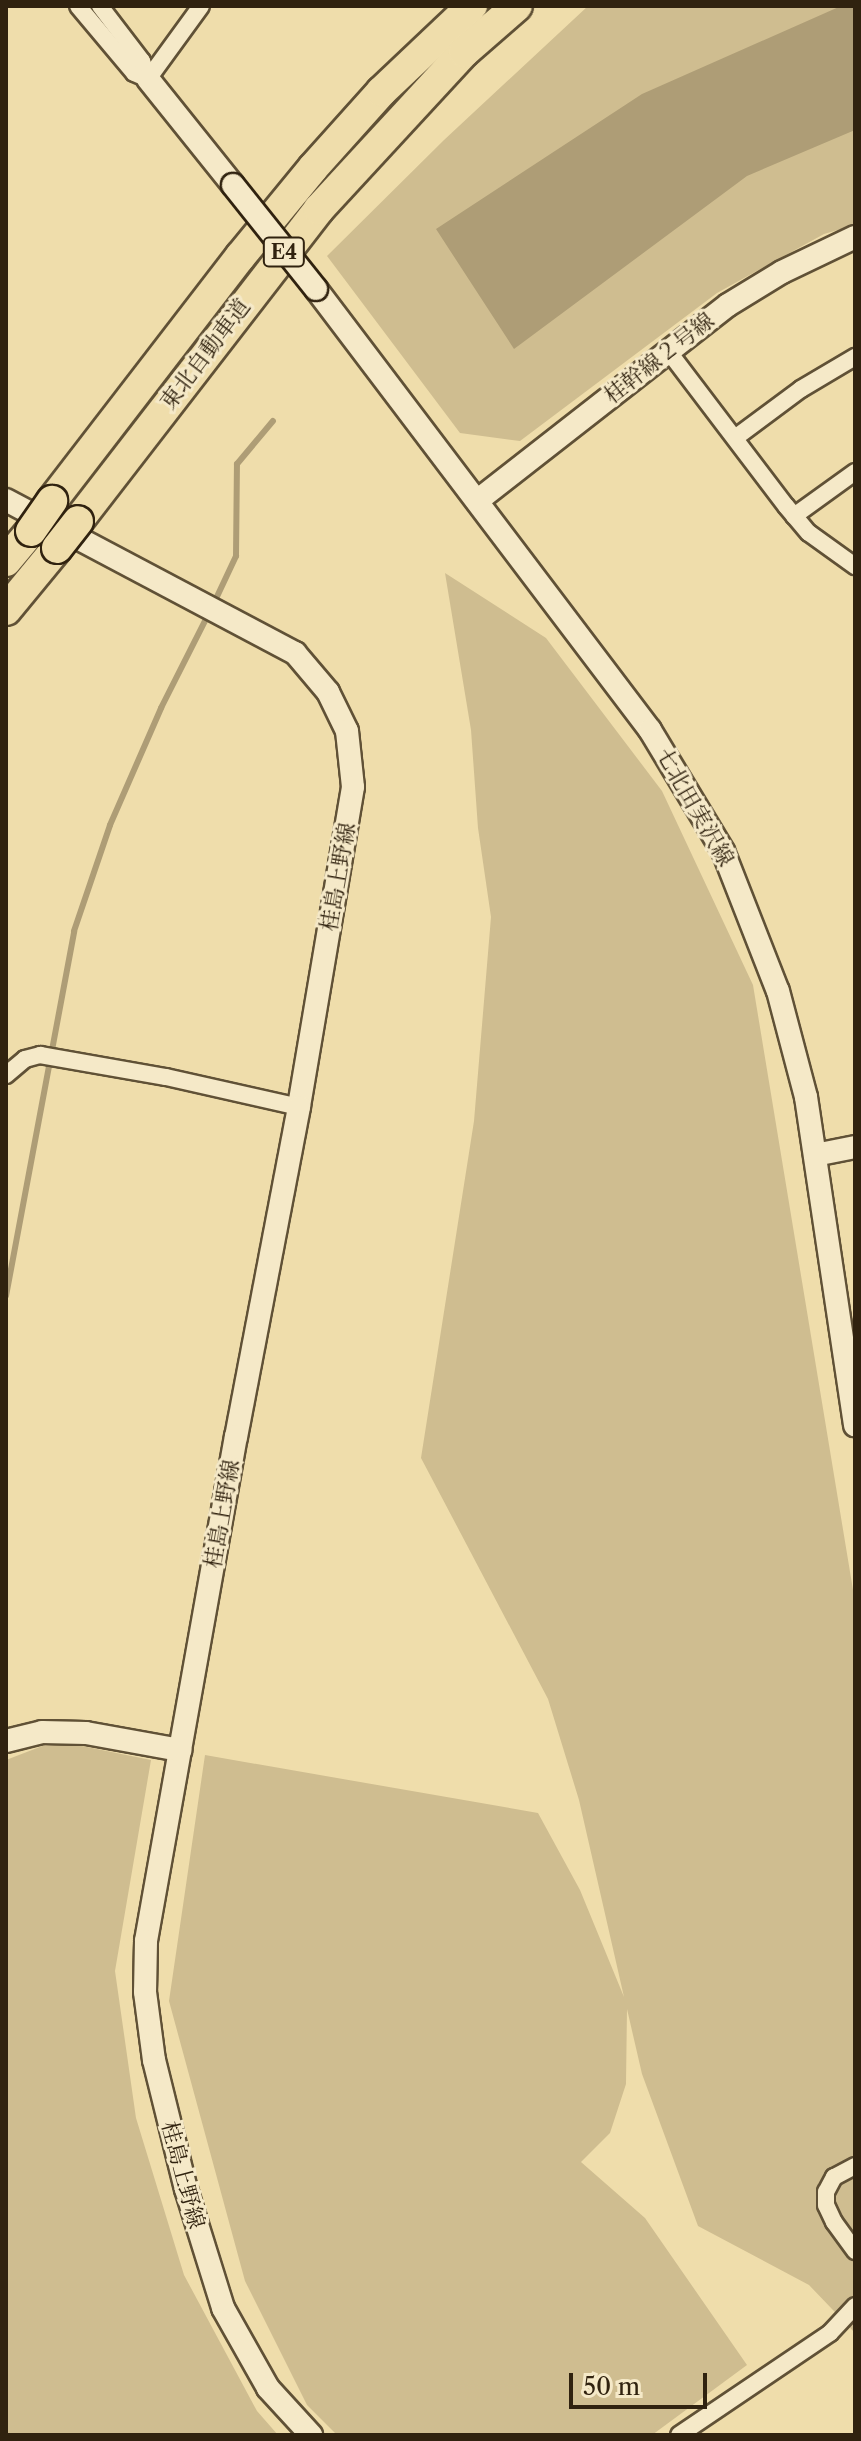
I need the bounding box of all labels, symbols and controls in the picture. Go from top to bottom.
road number: E4 [262,236,306,268]
street label: 東北自動車道 [155,293,255,415]
street label: 桂幹線２号線 [599,307,719,409]
street label: 七北田実沢線 [651,743,739,871]
street label: 桂島上野線 [315,821,361,933]
street label: 桂島上野線 [199,1458,245,1570]
street label: 桂島上野線 [156,2118,210,2232]
scale bar [573,2357,711,2407]
text: 50 m [583,2372,640,2401]

